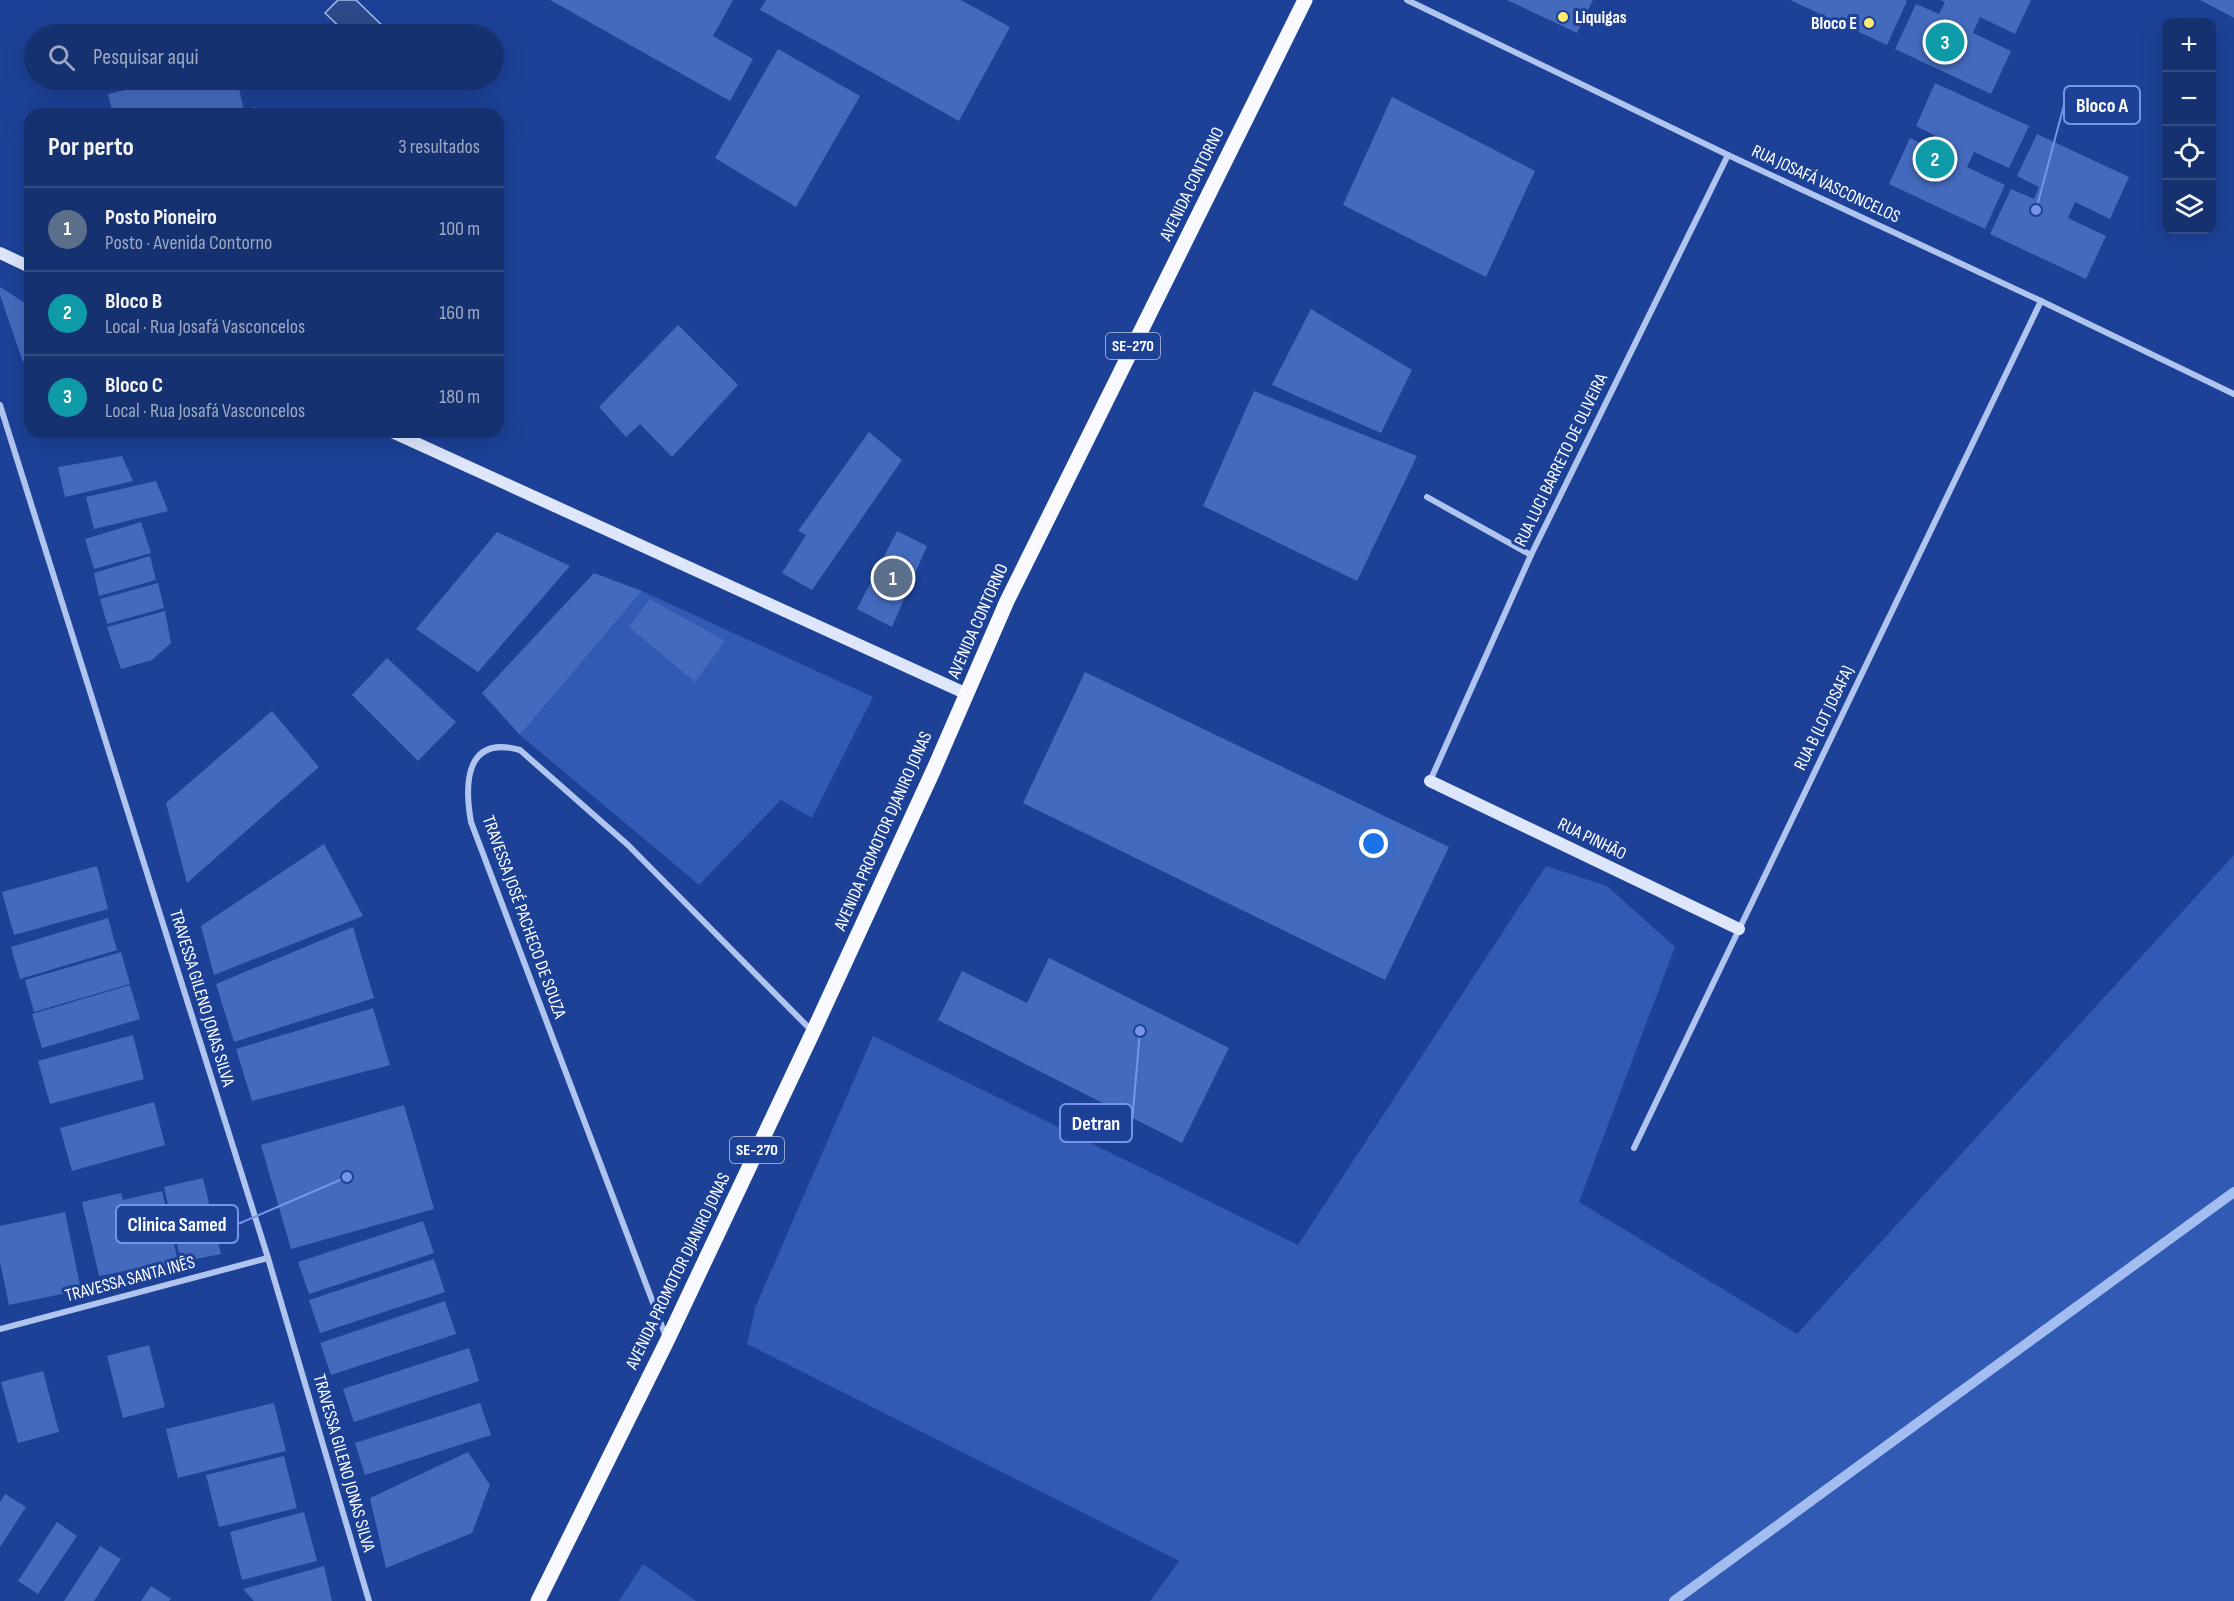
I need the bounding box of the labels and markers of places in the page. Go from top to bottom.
place label: Liquigas [1575,7,1627,28]
marker: Liquigas [1556,10,1570,24]
place label: Bloco E [1811,13,1857,34]
marker: Bloco E [1862,16,1876,30]
pin: 3 [1926,20,1964,64]
callout: Bloco A [2064,86,2140,124]
pin: 2 [1916,136,1954,182]
pin: 1 [874,556,912,600]
callout: Detran [1060,1104,1132,1142]
callout: Clinica Samed [116,1205,238,1243]

